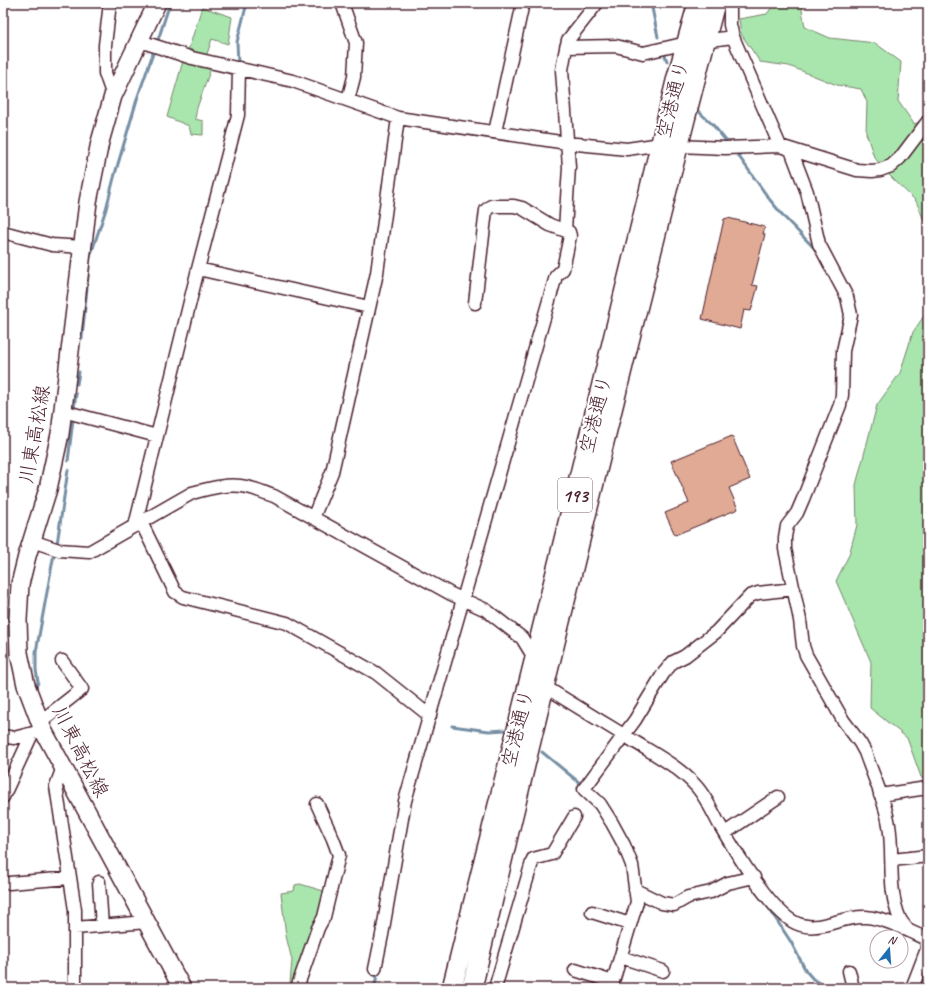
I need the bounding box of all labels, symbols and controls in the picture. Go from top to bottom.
street label: 空港通り [651,57,694,141]
street label: 空港通り [574,372,617,456]
street label: 川東高松線 [13,383,55,485]
road number: 193 [558,478,592,512]
street label: 空港通り [496,686,539,770]
street label: 川東高松線 [47,701,114,801]
north arrow [869,929,909,969]
text: N [887,932,899,948]

